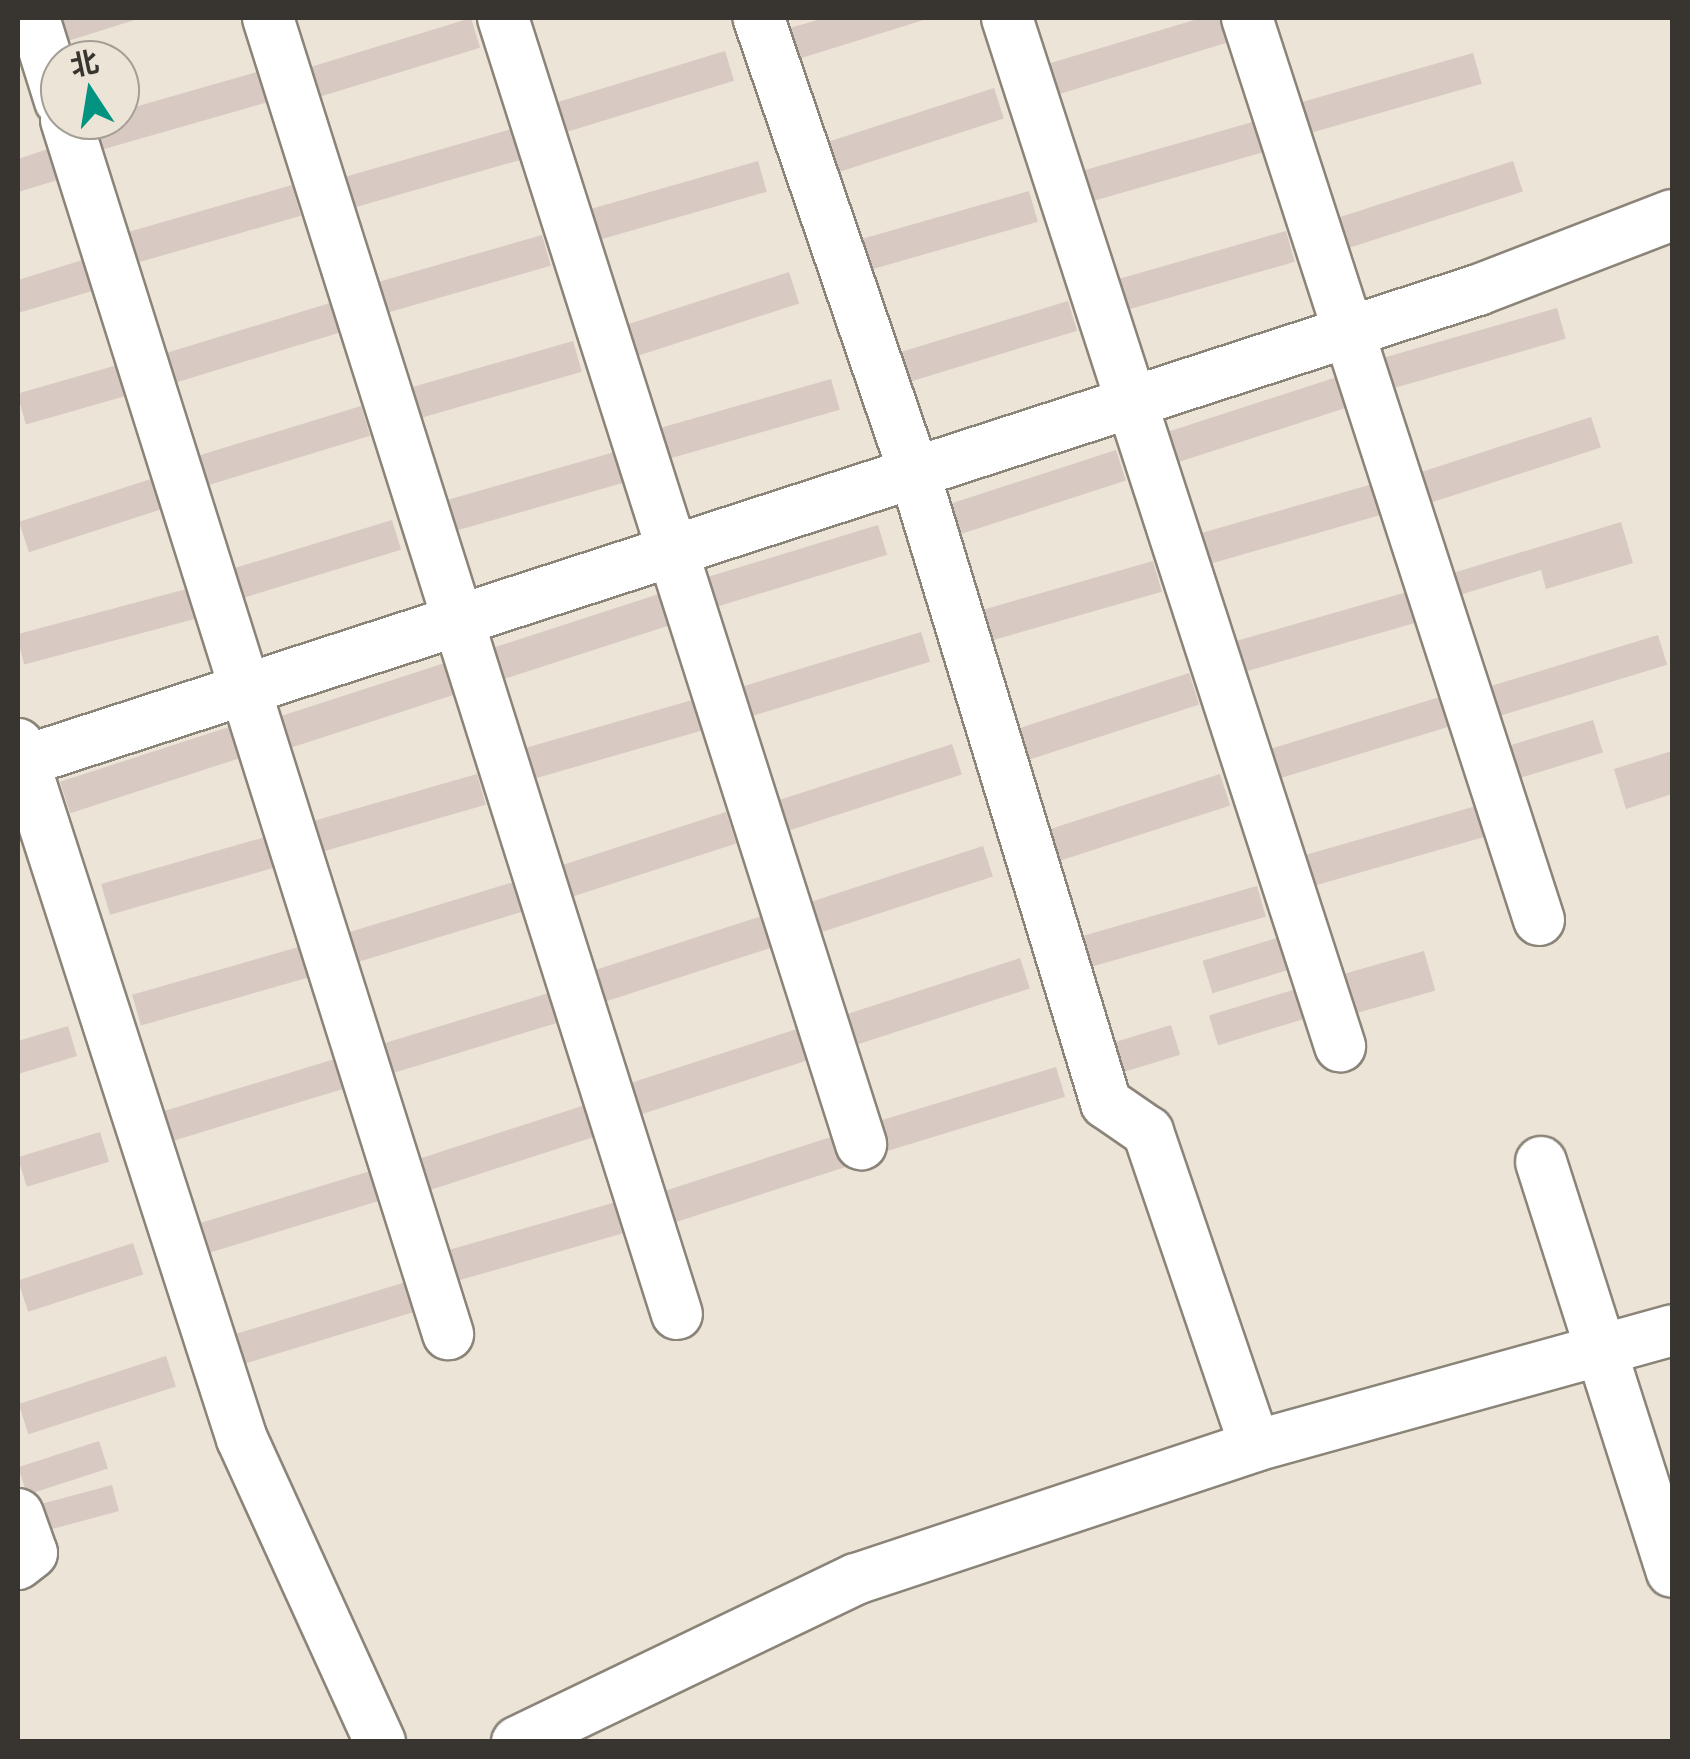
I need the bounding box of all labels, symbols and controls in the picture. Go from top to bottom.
north arrow [40,40,140,140]
text: 北 [67,41,102,84]

